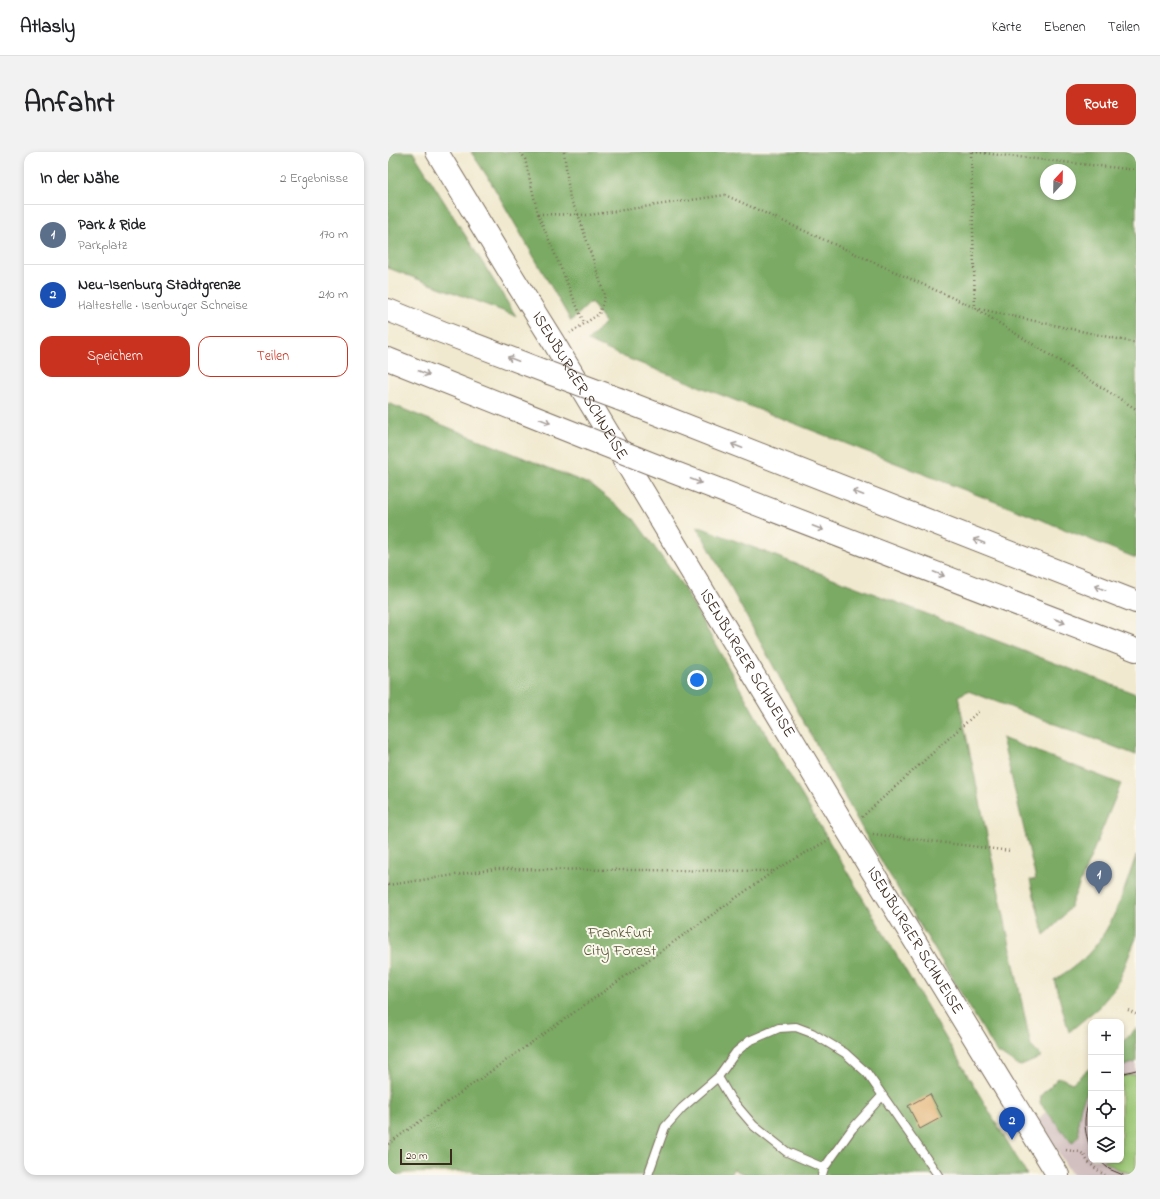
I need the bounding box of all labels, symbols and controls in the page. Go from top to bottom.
text: Atlasly [20,14,75,41]
text: Karte [992,17,1021,38]
text: Ebenen [1043,17,1086,38]
text: Teilen [1108,17,1140,38]
text: Anfahrt [24,84,115,125]
button: Route [1066,84,1136,125]
north arrow [1040,164,1076,200]
text: In der Nähe [40,166,119,191]
text: 2 Ergebnisse [280,169,348,188]
text: Park & Ride [78,214,146,236]
text: 1 [51,225,55,244]
text: 170 m [320,225,348,244]
text: Parkplatz [78,236,127,255]
text: Neu-Isenburg Stadtgrenze [78,274,241,296]
text: 2 [50,285,56,304]
text: 210 m [318,285,348,304]
text: Haltestelle · Isenburger Schneise [78,296,248,315]
street label: ISENBURGER SCHNEISE [525,307,634,465]
button: Speichern [40,336,190,377]
button: Teilen [198,336,348,377]
one-way arrow [507,355,519,363]
one-way arrow [418,370,430,378]
one-way arrow [539,418,551,426]
one-way arrow [731,441,743,449]
one-way arrow [690,478,702,486]
one-way arrow [852,489,864,497]
one-way arrow [811,524,823,532]
one-way arrow [973,536,985,544]
one-way arrow [932,571,944,579]
one-way arrow [1094,584,1106,592]
street label: ISENBURGER SCHNEISE [693,585,801,742]
one-way arrow [1054,617,1066,625]
your location [687,670,707,690]
pin: 1 [1086,861,1112,894]
street label: ISENBURGER SCHNEISE [860,862,969,1019]
park label: Frankfurt City Forest [584,921,657,963]
map controls [1088,1019,1124,1163]
button: + [1088,1019,1124,1055]
button: − [1088,1055,1124,1091]
button: locate [1088,1091,1124,1127]
pin: 2 [999,1107,1025,1140]
button: layers [1088,1127,1124,1163]
scale bar [400,1147,452,1166]
text: 20 m [406,1148,428,1164]

